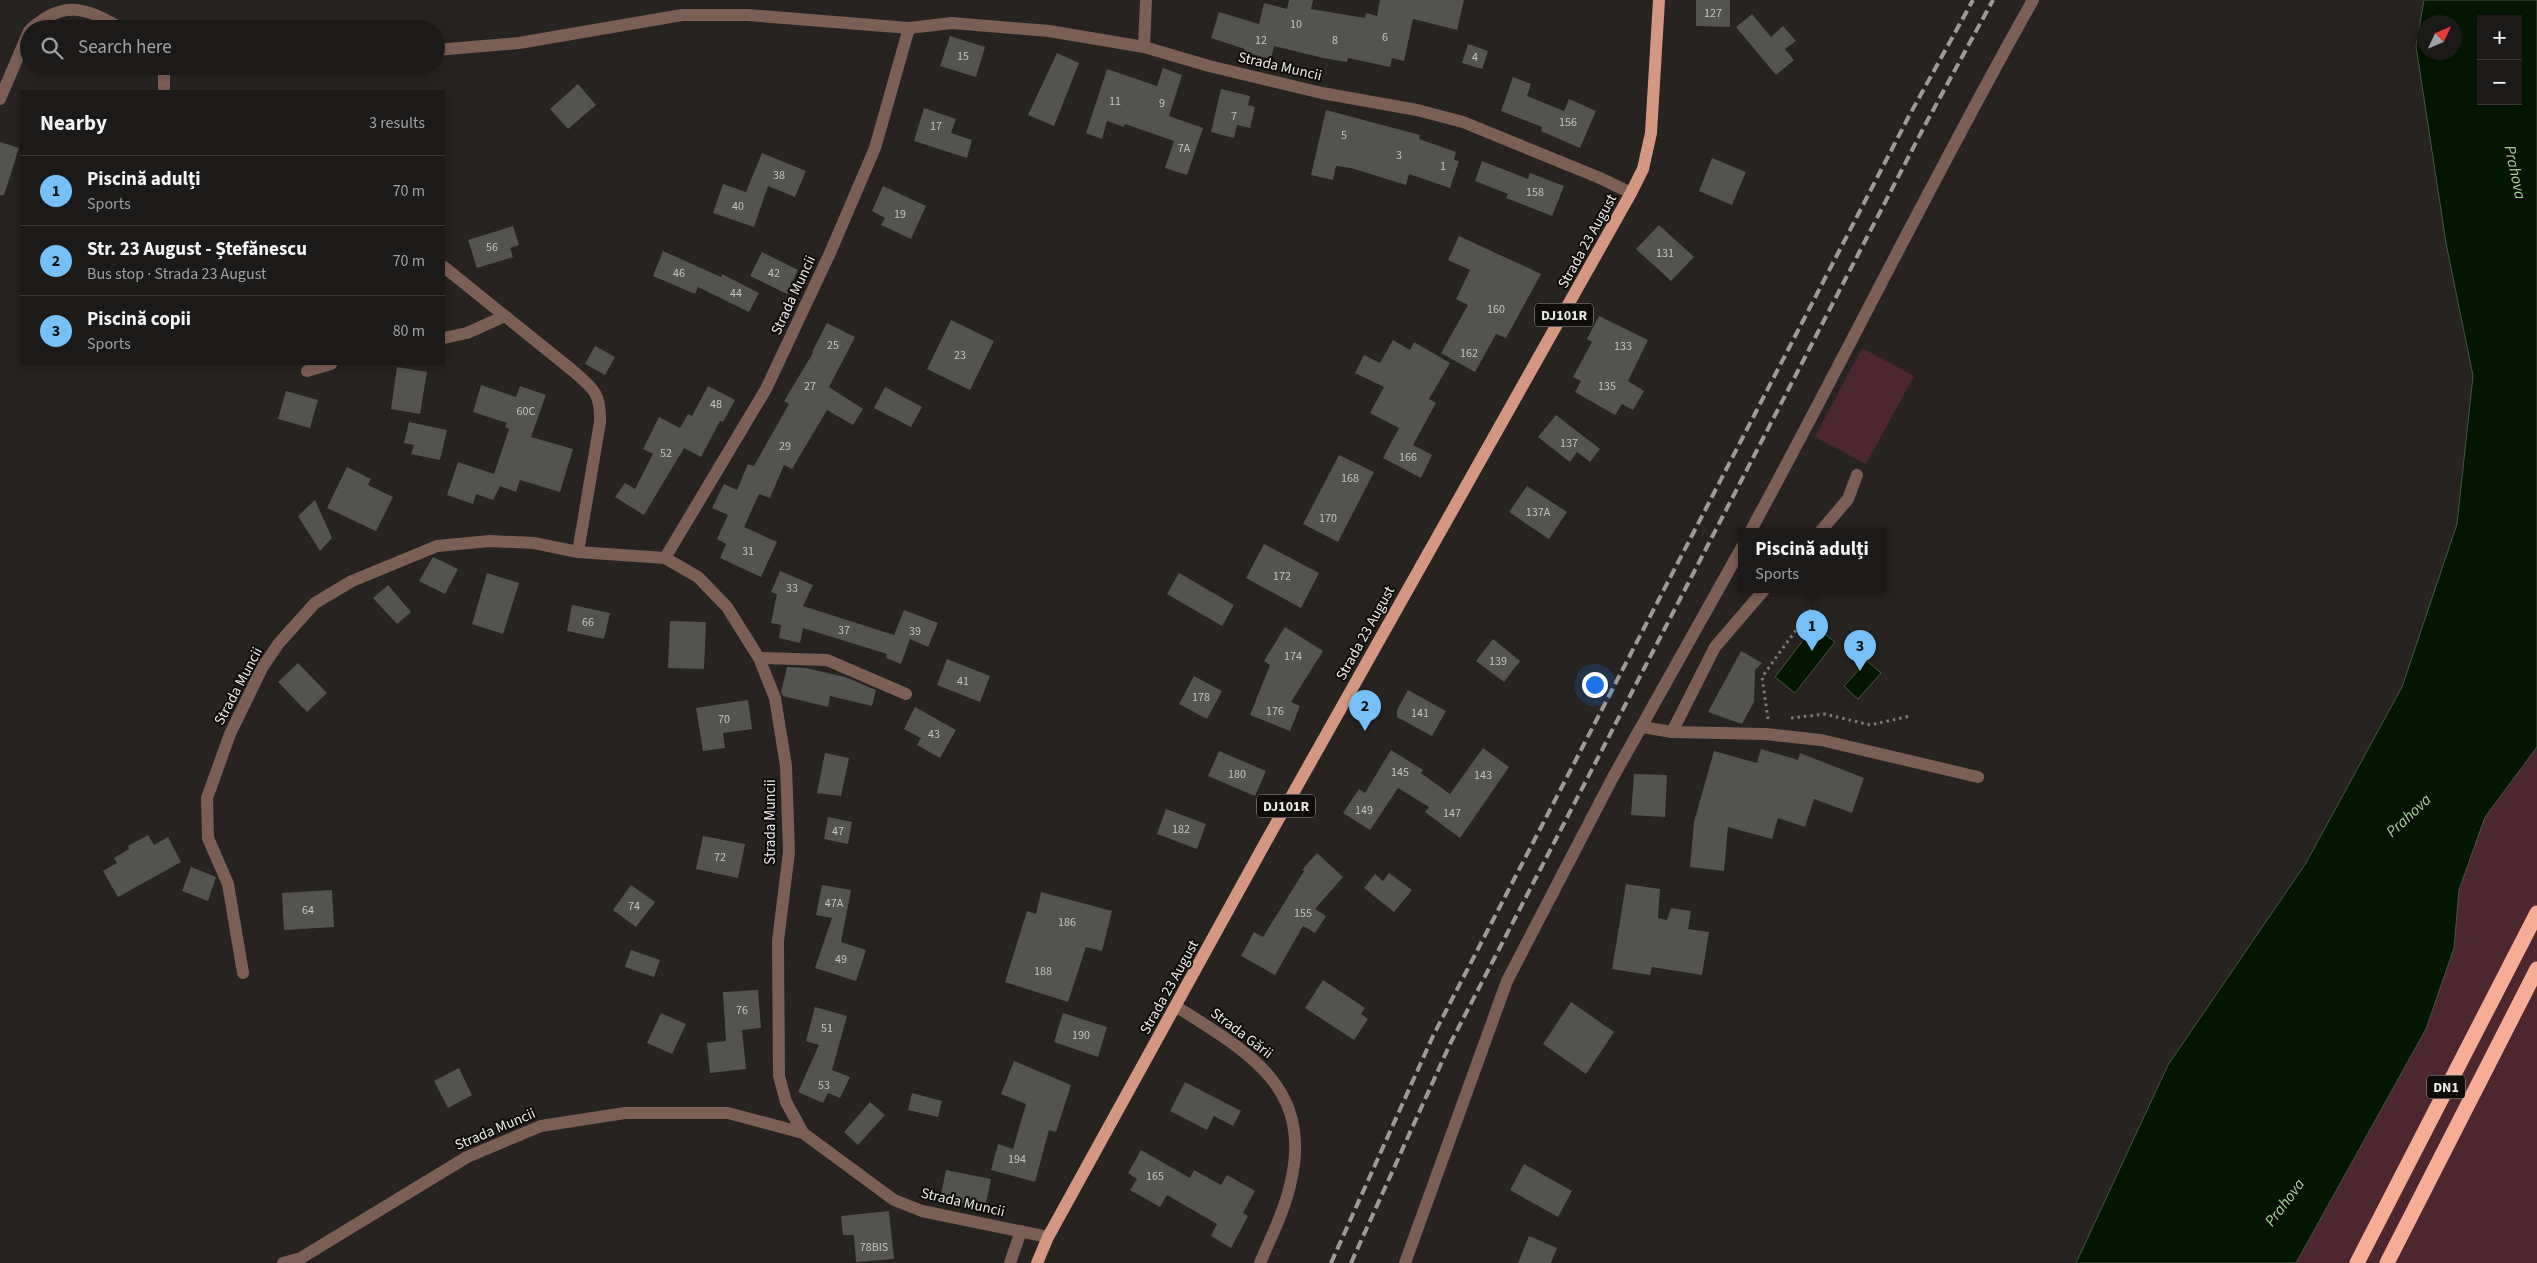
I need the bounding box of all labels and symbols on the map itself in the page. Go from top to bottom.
house number: 127 [1704,5,1722,22]
north arrow [2417,15,2462,60]
house number: 10 [1290,16,1302,33]
house number: 6 [1382,29,1388,46]
house number: 12 [1255,32,1267,49]
house number: 8 [1332,32,1338,49]
street label: Strada Muncii [1236,47,1324,86]
house number: 15 [957,48,969,65]
house number: 4 [1472,49,1478,66]
house number: 11 [1109,93,1121,110]
house number: 9 [1159,95,1165,112]
house number: 7 [1231,108,1237,125]
house number: 156 [1559,114,1577,131]
house number: 17 [930,118,942,135]
house number: 5 [1341,127,1347,144]
house number: 7A [1178,140,1191,157]
water label: Prahova [2499,143,2532,202]
house number: 3 [1396,147,1402,164]
house number: 1 [1440,158,1446,175]
house number: 38 [773,167,785,184]
house number: 158 [1526,184,1544,201]
street label: Strada 23 August [1553,190,1622,292]
house number: 40 [732,198,744,215]
house number: 19 [894,206,906,223]
house number: 56 [486,239,498,256]
house number: 131 [1656,245,1674,262]
street label: Strada Muncii [766,252,821,338]
house number: 46 [673,265,685,282]
house number: 42 [768,265,780,282]
house number: 44 [730,285,742,302]
house number: 160 [1487,301,1505,318]
road number: DJ101R [1535,304,1593,326]
house number: 25 [827,337,839,354]
house number: 133 [1614,338,1632,355]
house number: 162 [1460,345,1478,362]
house number: 23 [954,347,966,364]
house number: 27 [804,378,816,395]
house number: 135 [1598,378,1616,395]
house number: 48 [710,396,722,413]
house number: 60C [517,403,536,420]
house number: 137 [1560,435,1578,452]
house number: 29 [779,438,791,455]
house number: 52 [660,445,672,462]
house number: 166 [1399,449,1417,466]
house number: 168 [1341,470,1359,487]
house number: 137A [1526,504,1551,521]
house number: 170 [1319,510,1337,527]
house number: 31 [742,543,754,560]
house number: 172 [1273,568,1291,585]
house number: 33 [786,580,798,597]
street label: Strada 23 August [1331,582,1400,684]
pin: 1 [1796,610,1828,651]
house number: 66 [582,614,594,631]
house number: 37 [838,622,850,639]
house number: 39 [909,623,921,640]
pin: 3 [1844,630,1876,671]
street label: Strada Muncii [209,644,268,729]
house number: 174 [1284,648,1302,665]
house number: 139 [1489,653,1507,670]
your location [1582,672,1608,698]
house number: 41 [957,673,969,690]
house number: 178 [1192,689,1210,706]
pin: 2 [1349,690,1381,731]
house number: 176 [1266,703,1284,720]
house number: 141 [1411,705,1429,722]
house number: 70 [718,711,730,728]
house number: 43 [928,726,940,743]
house number: 145 [1391,764,1409,781]
house number: 180 [1228,766,1246,783]
house number: 143 [1474,767,1492,784]
street label: Strada Muncii [760,779,781,865]
water label: Prahova [2381,789,2437,842]
road number: DJ101R [1257,794,1315,818]
house number: 149 [1355,802,1373,819]
house number: 147 [1443,805,1461,822]
house number: 182 [1172,821,1190,838]
house number: 47 [832,823,844,840]
house number: 72 [714,849,726,866]
house number: 47A [825,895,844,912]
house number: 74 [628,898,640,915]
house number: 64 [302,902,314,919]
house number: 155 [1294,905,1312,922]
house number: 186 [1058,914,1076,931]
street label: Strada 23 August [1135,936,1204,1038]
house number: 49 [835,951,847,968]
house number: 188 [1034,963,1052,980]
house number: 76 [736,1002,748,1019]
street label: Strada Gării [1206,1003,1277,1064]
house number: 51 [821,1020,833,1037]
house number: 190 [1072,1027,1090,1044]
road number: DN1 [2427,1076,2465,1098]
house number: 53 [818,1077,830,1094]
street label: Strada Muncii [452,1103,539,1156]
house number: 194 [1008,1151,1026,1168]
house number: 165 [1146,1168,1164,1185]
water label: Prahova [2260,1174,2310,1231]
street label: Strada Muncii [919,1183,1007,1222]
house number: 78BIS [860,1239,888,1256]

